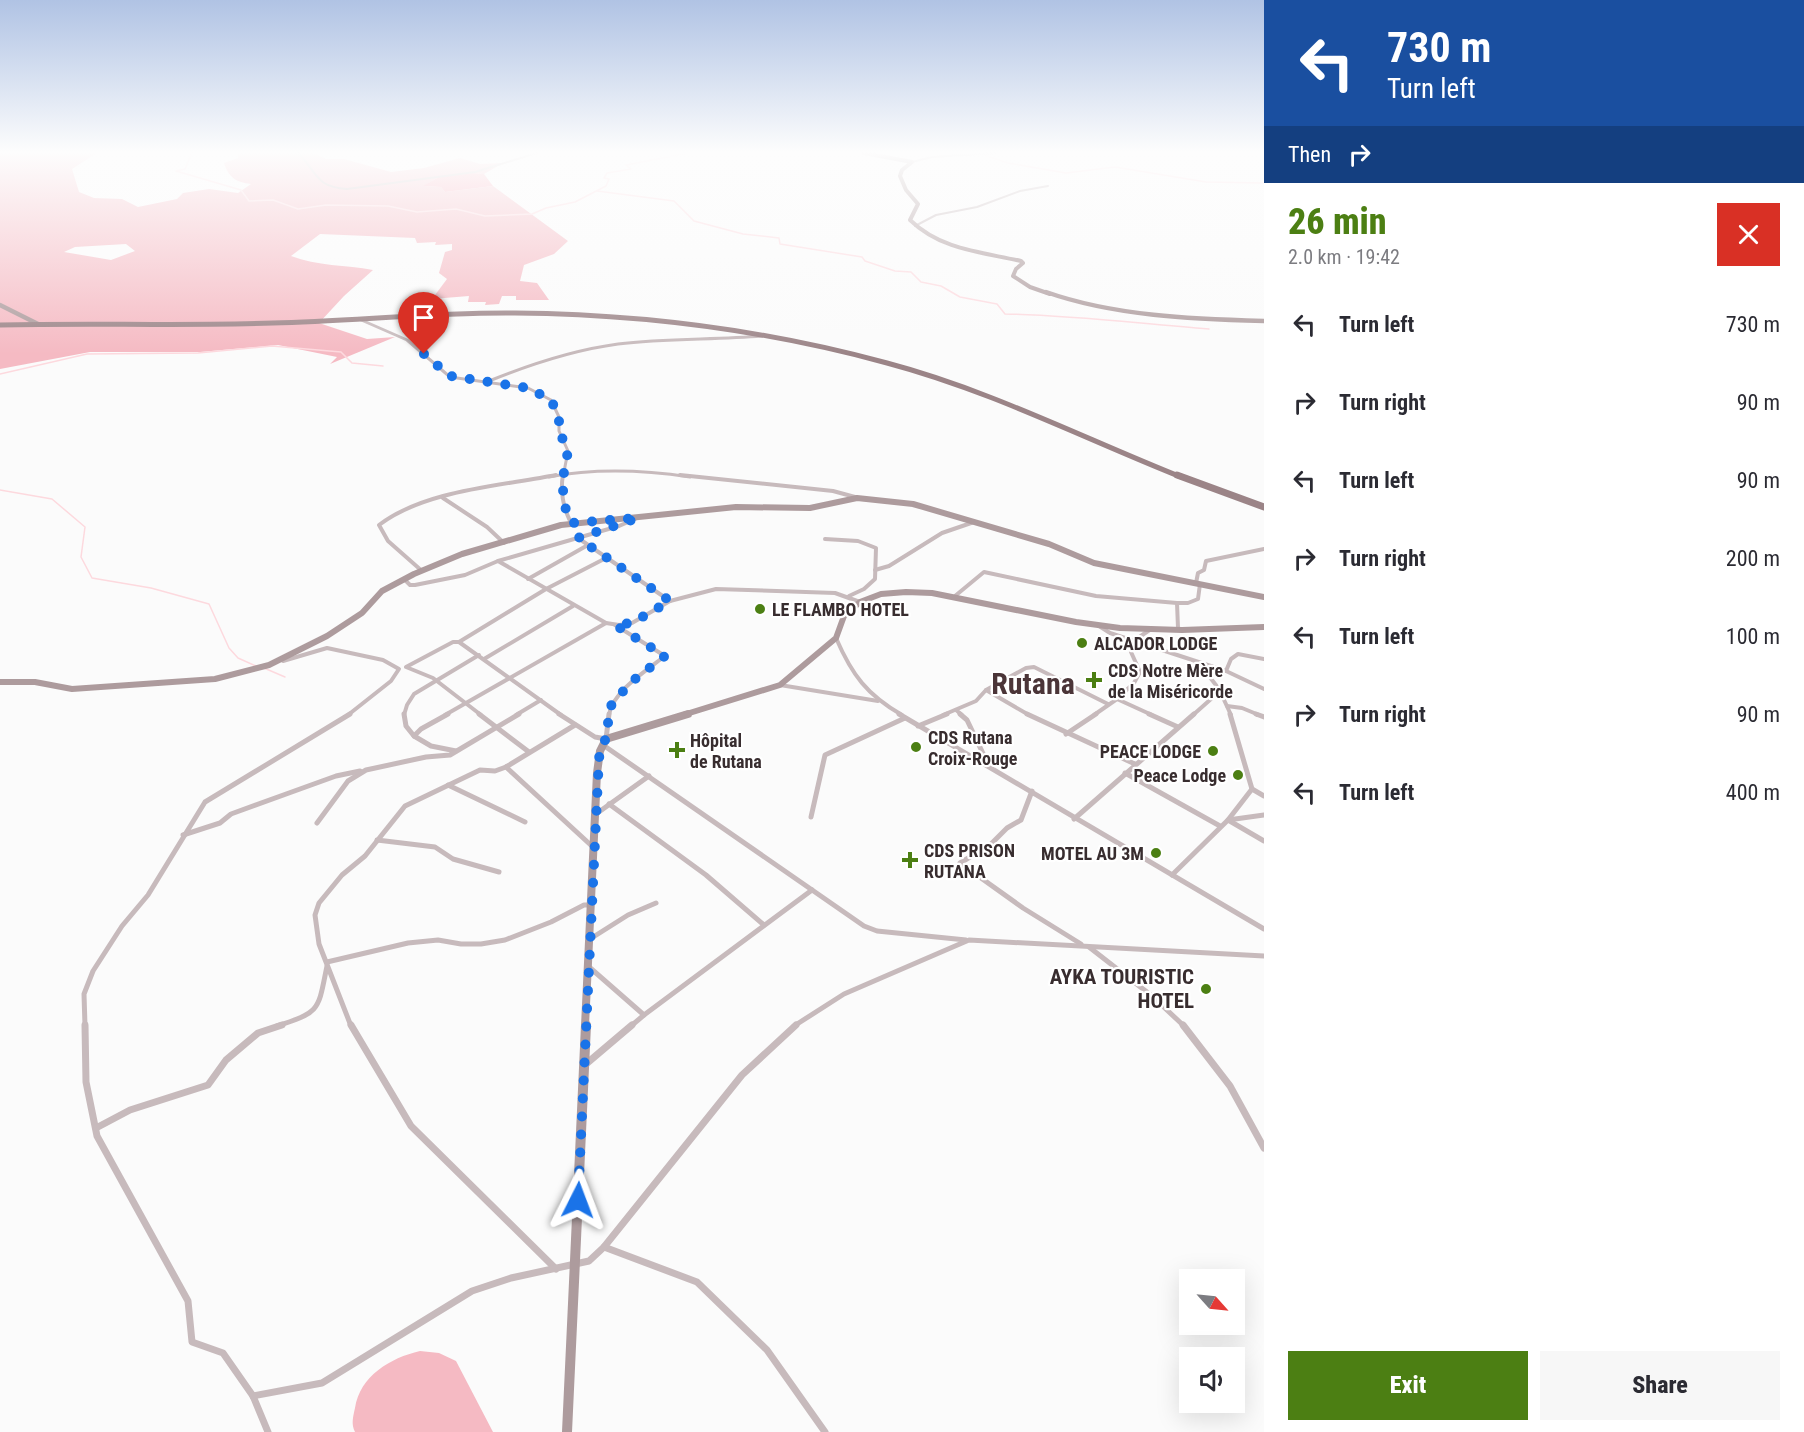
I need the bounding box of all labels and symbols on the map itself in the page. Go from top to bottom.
pin [398,292,449,354]
place label: LE FLAMBO HOTEL [772,599,909,620]
marker: LE FLAMBO HOTEL [753,602,767,616]
place label: ALCADOR LODGE [1094,633,1218,654]
marker: ALCADOR LODGE [1075,636,1089,650]
place label: CDS Notre Mère de la Miséricorde [1108,660,1233,702]
district label: Rutana [991,666,1075,701]
marker: CDS Notre Mère de la Miséricorde [1085,671,1103,689]
place label: CDS Rutana Croix-Rouge [928,727,1018,769]
place label: Hôpital de Rutana [690,730,762,772]
marker: CDS Rutana Croix-Rouge [909,740,923,754]
marker: Hôpital de Rutana [668,741,686,759]
place label: PEACE LODGE [1100,741,1201,762]
marker: PEACE LODGE [1206,744,1220,758]
place label: Peace Lodge [1134,765,1226,786]
marker: Peace Lodge [1231,768,1245,782]
place label: CDS PRISON RUTANA [924,840,1015,882]
place label: MOTEL AU 3M [1041,843,1144,864]
marker: MOTEL AU 3M [1149,846,1163,860]
marker: CDS PRISON RUTANA [901,851,919,869]
place label: AYKA TOURISTIC HOTEL [1050,965,1194,1013]
marker: AYKA TOURISTIC HOTEL [1199,982,1213,996]
position arrow [546,1168,610,1232]
north arrow [1179,1269,1245,1335]

